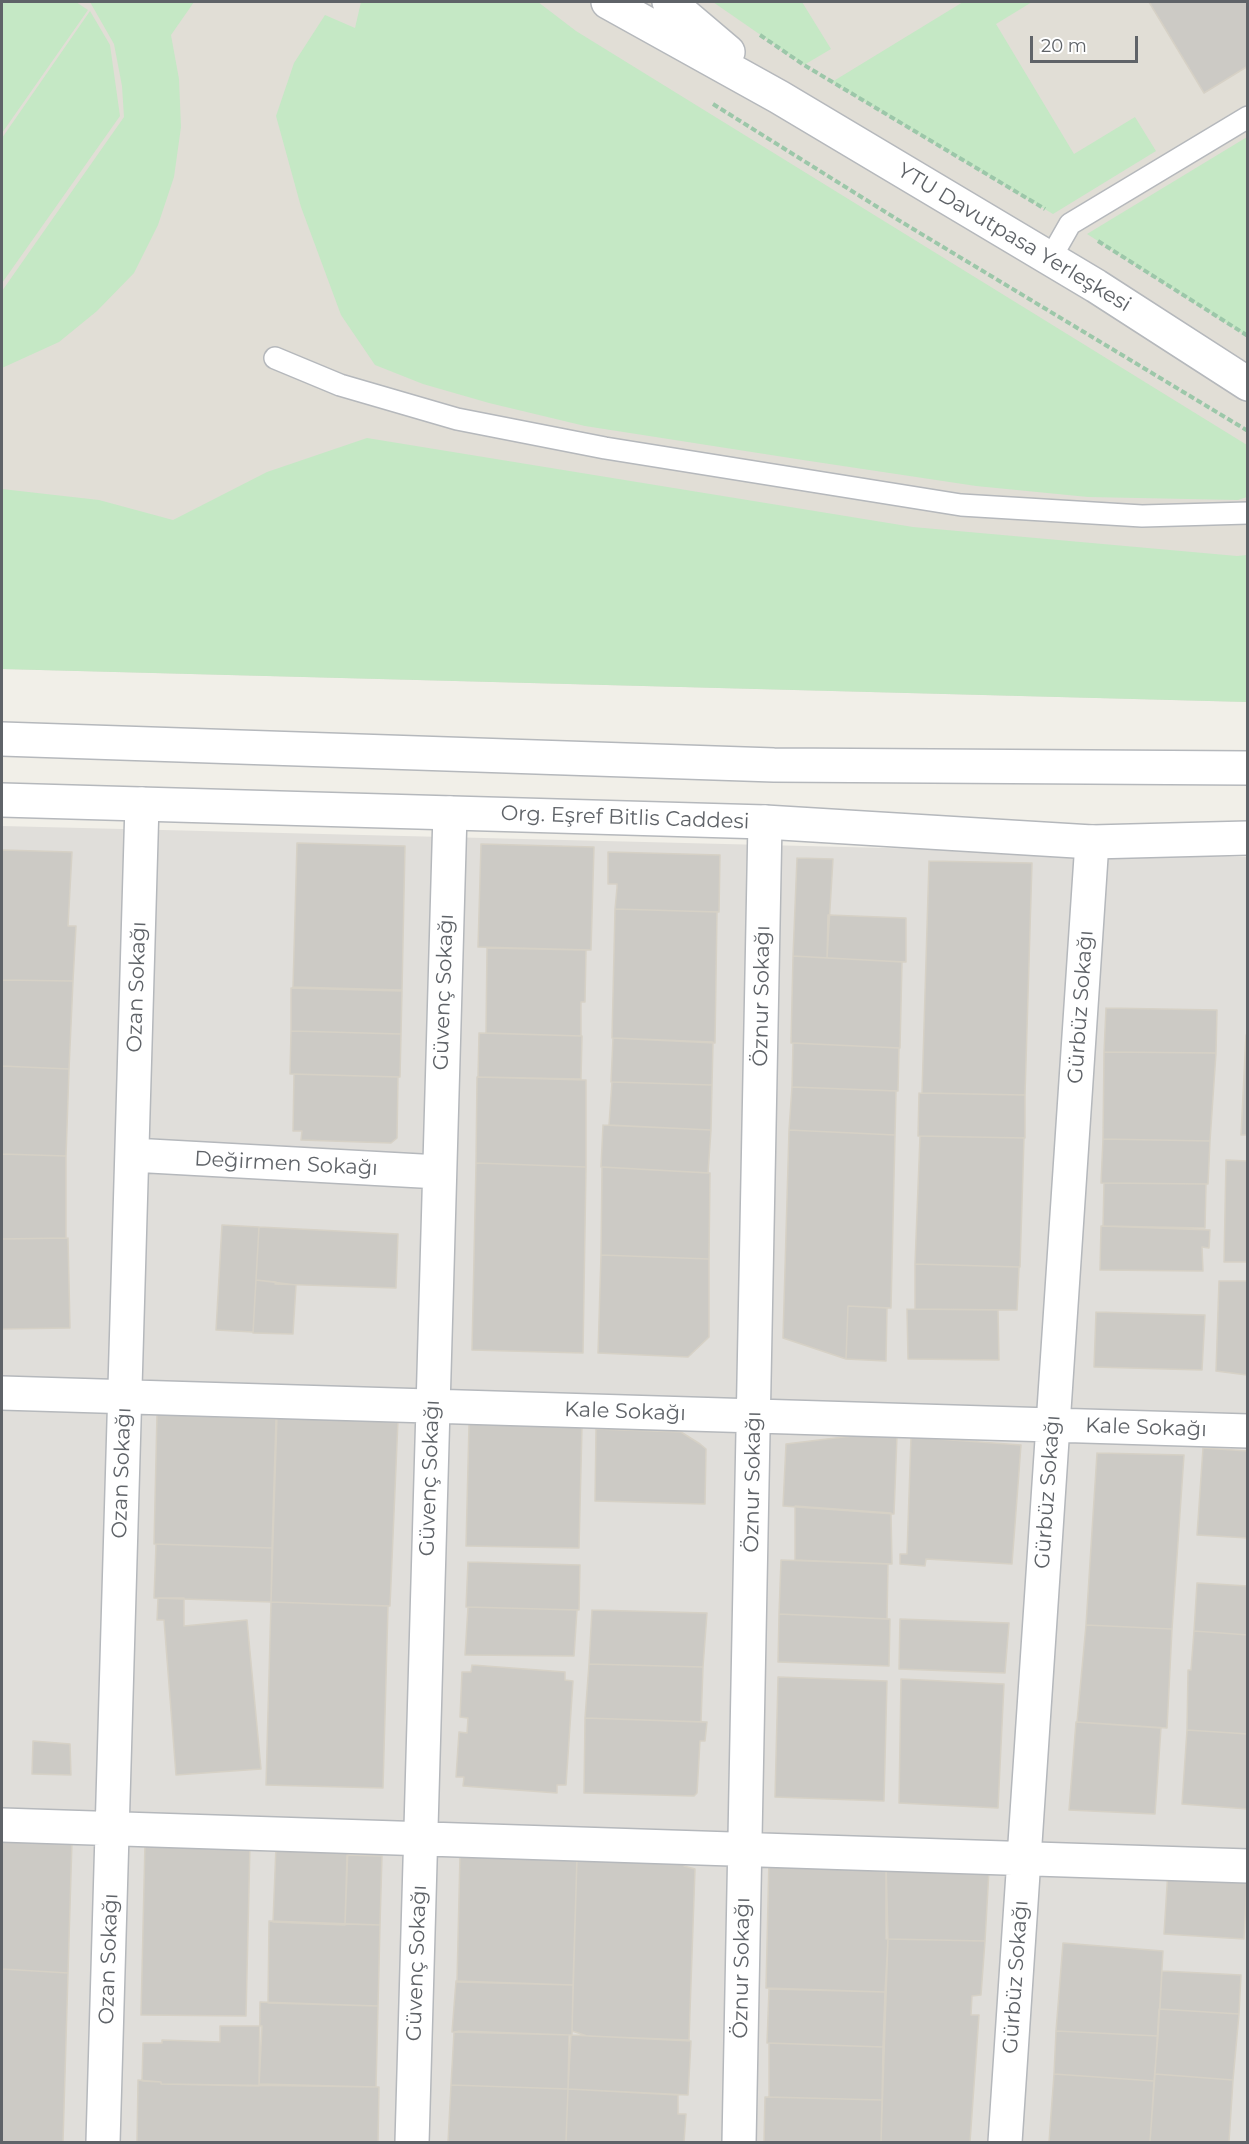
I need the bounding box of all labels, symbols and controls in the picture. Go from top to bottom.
scale bar [1033,24,1141,62]
text: 20 m [1041,35,1087,57]
street label: YTU Davutpasa Yerleşkesi [893,158,1135,318]
street label: Org. Eşref Bitlis Caddesi [500,801,750,835]
street label: Güvenç Sokağı [429,913,459,1071]
street label: Ozan Sokağı [122,921,152,1053]
street label: Öznur Sokağı [748,925,776,1067]
street label: Gürbüz Sokağı [1063,929,1099,1085]
street label: Değirmen Sokağı [194,1147,378,1181]
street label: Kale Sokağı [564,1397,686,1427]
street label: Güvenç Sokağı [415,1399,445,1557]
street label: Ozan Sokağı [107,1407,137,1539]
street label: Öznur Sokağı [739,1411,767,1553]
street label: Kale Sokağı [1085,1413,1207,1443]
street label: Gürbüz Sokağı [1030,1414,1066,1570]
street label: Güvenç Sokağı [402,1884,432,2042]
street label: Ozan Sokağı [94,1893,124,2025]
street label: Öznur Sokağı [728,1897,756,2039]
street label: Gürbüz Sokağı [998,1899,1034,2055]

